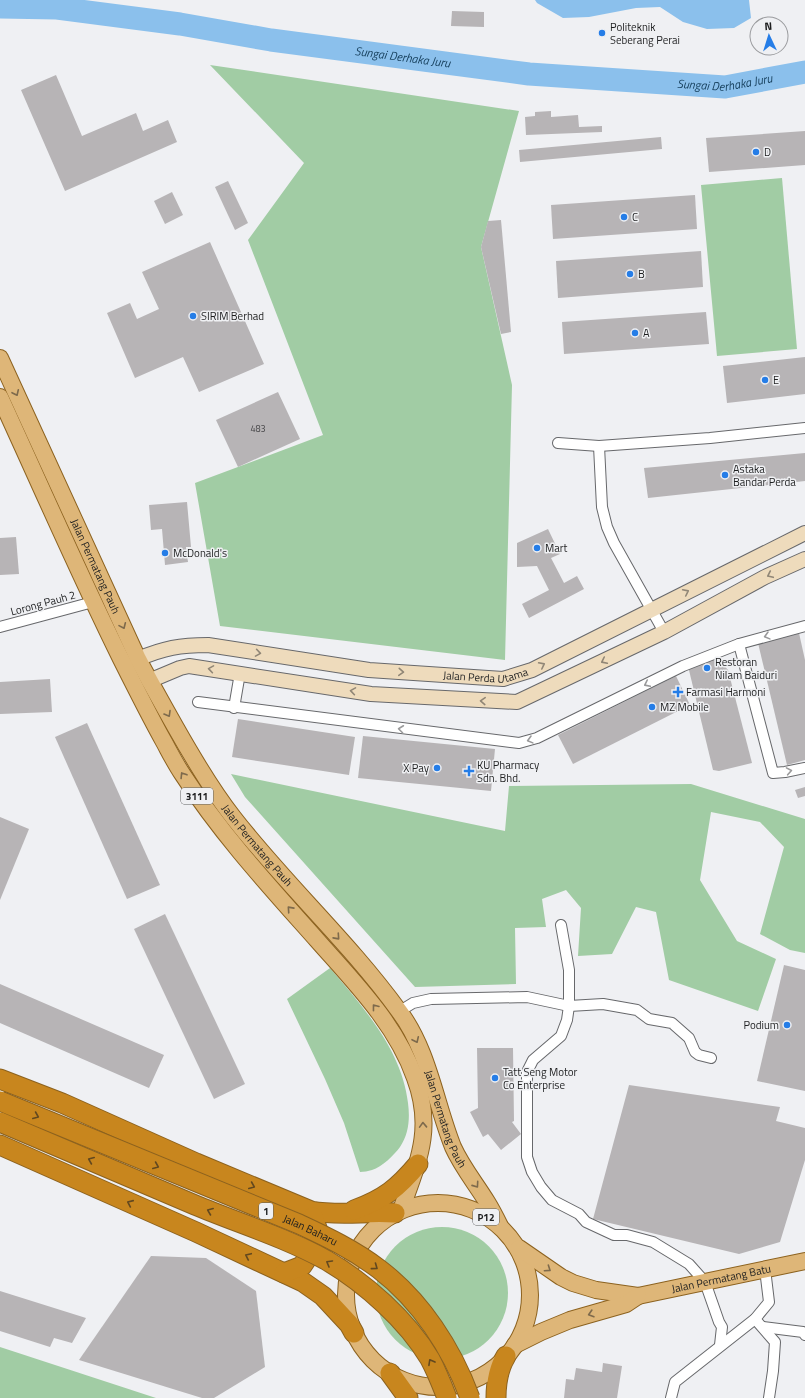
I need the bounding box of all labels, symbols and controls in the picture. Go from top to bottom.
north arrow [749,16,789,56]
text: N [764,18,773,34]
place label: Politeknik Seberang Perai [610,19,680,48]
marker: Politeknik Seberang Perai [597,28,607,38]
water label: Sungai Derhaka Juru [354,41,452,73]
water label: Sungai Derhaka Juru [676,68,775,96]
place label: D [764,144,771,160]
marker: D [751,147,761,157]
place label: C [632,209,638,225]
marker: C [619,212,629,222]
place label: B [638,266,645,282]
marker: B [625,269,635,279]
place label: SIRIM Berhad [201,308,264,324]
marker: SIRIM Berhad [188,311,198,321]
place label: A [643,325,650,341]
marker: A [630,328,640,338]
place label: E [773,372,779,388]
marker: E [760,375,770,385]
one-way arrow [11,389,19,396]
house number: 483 [250,422,266,435]
place label: Astaka Bandar Perda [733,461,796,490]
marker: Astaka Bandar Perda [720,470,730,480]
street label: Jalan Permatang Pauh [67,516,124,616]
place label: Mart [545,540,568,556]
marker: Mart [532,543,542,553]
place label: McDonald's [173,545,227,561]
marker: McDonald's [160,548,170,558]
one-way arrow [766,570,774,578]
street label: Lorong Pauh 2 [9,587,77,619]
one-way arrow [682,589,690,597]
one-way arrow [118,621,126,629]
one-way arrow [764,631,771,640]
one-way arrow [255,648,261,657]
place label: Restoran Nilam Baiduri [715,654,777,683]
one-way arrow [600,656,608,664]
one-way arrow [538,662,545,670]
marker: Restoran Nilam Baiduri [702,663,712,673]
street label: Jalan Perda Utama [442,664,530,687]
one-way arrow [208,665,214,674]
one-way arrow [398,667,404,676]
one-way arrow [644,679,651,687]
place label: Farmasi Harmoni [686,684,765,700]
one-way arrow [350,687,356,696]
marker: Farmasi Harmoni [673,687,683,697]
one-way arrow [480,696,486,705]
place label: MZ Mobile [660,699,709,715]
marker: MZ Mobile [647,702,657,712]
one-way arrow [163,710,171,718]
one-way arrow [398,725,404,734]
one-way arrow [527,735,534,744]
place label: KU Pharmacy Sdn. Bhd. [477,757,540,786]
place label: X Pay [403,760,430,776]
marker: X Pay [432,763,442,773]
marker: KU Pharmacy Sdn. Bhd. [464,766,474,776]
one-way arrow [786,767,792,776]
one-way arrow [180,772,187,779]
road number: 3111 [181,788,213,804]
street label: Jalan Permatang Pauh [218,801,297,890]
one-way arrow [287,906,294,914]
one-way arrow [333,933,340,940]
one-way arrow [372,1005,379,1012]
place label: Podium [743,1017,779,1033]
marker: Podium [782,1020,792,1030]
one-way arrow [411,1036,419,1043]
place label: Tatt Seng Motor Co Enterprise [503,1064,578,1093]
street label: Jalan Permatang Pauh [421,1068,471,1171]
marker: Tatt Seng Motor Co Enterprise [490,1073,500,1083]
one-way arrow [32,1111,39,1119]
one-way arrow [419,1122,428,1128]
one-way arrow [87,1157,94,1165]
one-way arrow [152,1161,160,1169]
one-way arrow [248,1181,256,1189]
one-way arrow [471,1181,478,1188]
one-way arrow [127,1200,134,1208]
road number: 1 [259,1203,273,1219]
one-way arrow [207,1207,214,1215]
road number: P12 [473,1209,499,1225]
street label: Jalan Baharu [281,1210,341,1250]
one-way arrow [245,1253,253,1261]
one-way arrow [326,1260,333,1267]
street label: Jalan Permatang Batu [670,1260,773,1297]
one-way arrow [371,1262,378,1269]
one-way arrow [543,1264,550,1271]
one-way arrow [588,1309,595,1318]
one-way arrow [428,1359,436,1367]

